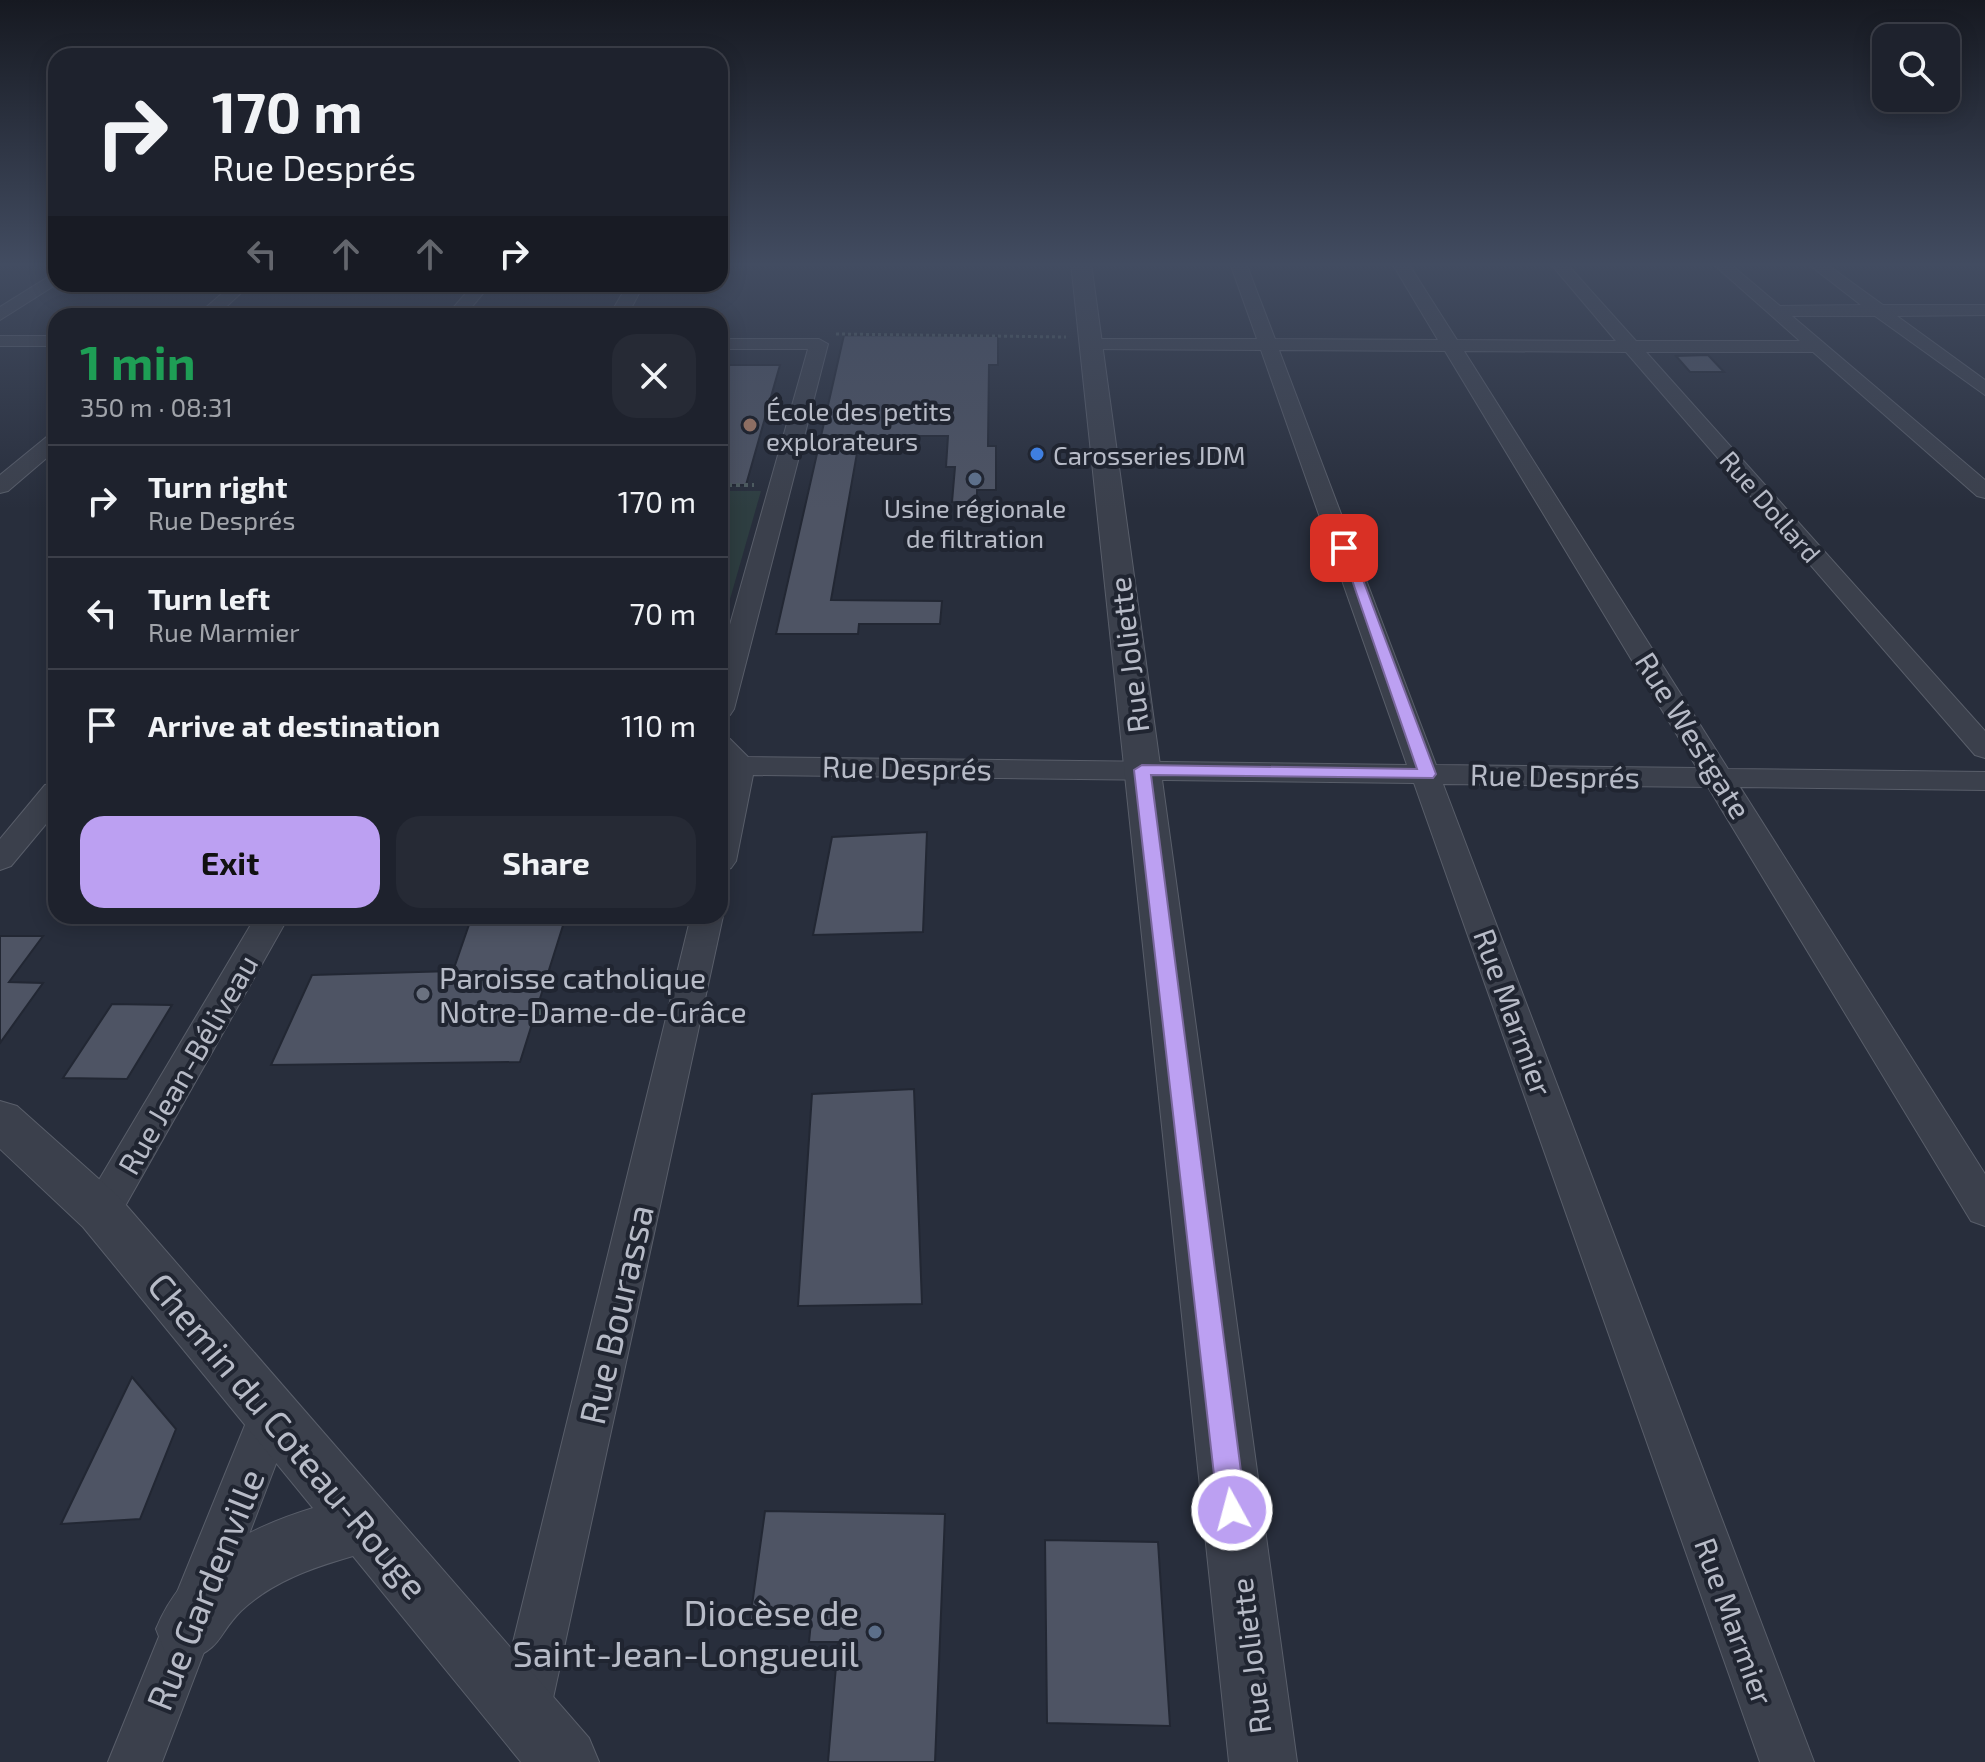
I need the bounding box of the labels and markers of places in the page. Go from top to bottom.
place label: École des petits explorateurs [766,395,952,456]
marker: École des petits explorateurs [741,416,759,434]
place label: Carosseries JDM [1053,439,1246,470]
marker: Carosseries JDM [1028,445,1046,463]
marker: Usine régionale de filtration [966,470,984,488]
place label: Usine régionale de filtration [884,492,1066,553]
pin [1310,514,1378,582]
place label: Paroisse catholique Notre-Dame-de-Grâce [439,959,747,1029]
marker: Paroisse catholique Notre-Dame-de-Grâce [414,985,432,1003]
place label: Diocèse de Saint-Jean-Longueuil [513,1590,859,1674]
marker: Diocèse de Saint-Jean-Longueuil [866,1623,884,1641]

